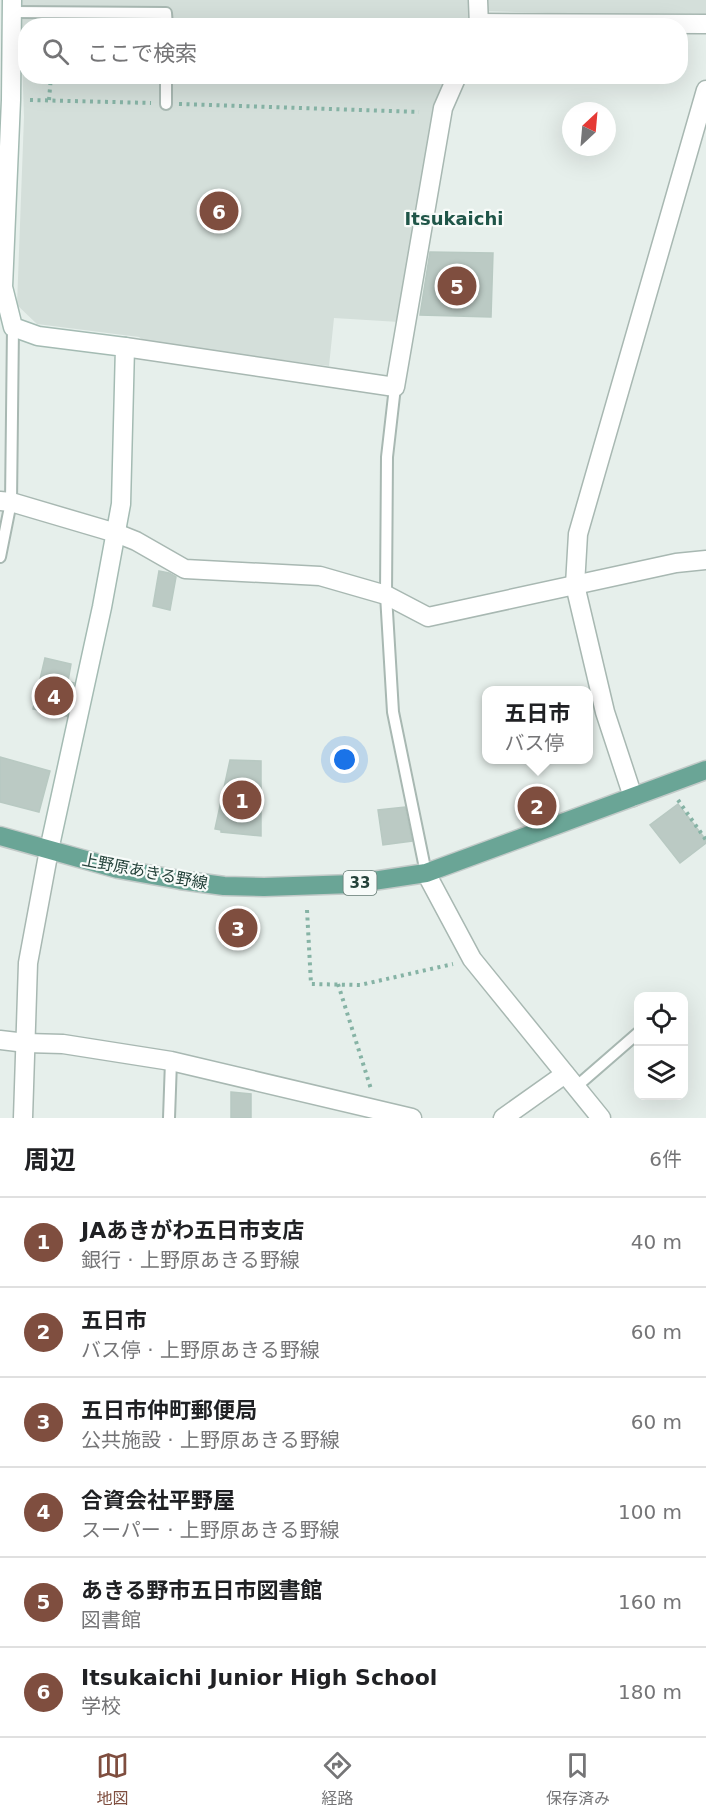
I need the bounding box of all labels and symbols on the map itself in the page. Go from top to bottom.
north arrow [562,102,616,156]
pin: 6 [200,188,238,234]
district label: Itsukaichi [405,208,503,229]
pin: 5 [438,264,476,308]
pin: 4 [34,674,74,718]
your location [330,745,359,774]
pin: 1 [222,778,262,822]
pin: 2 [518,784,556,828]
street label: 上野原あきる野線 [80,850,209,893]
road number: 33 [344,871,376,895]
pin: 3 [218,906,258,950]

